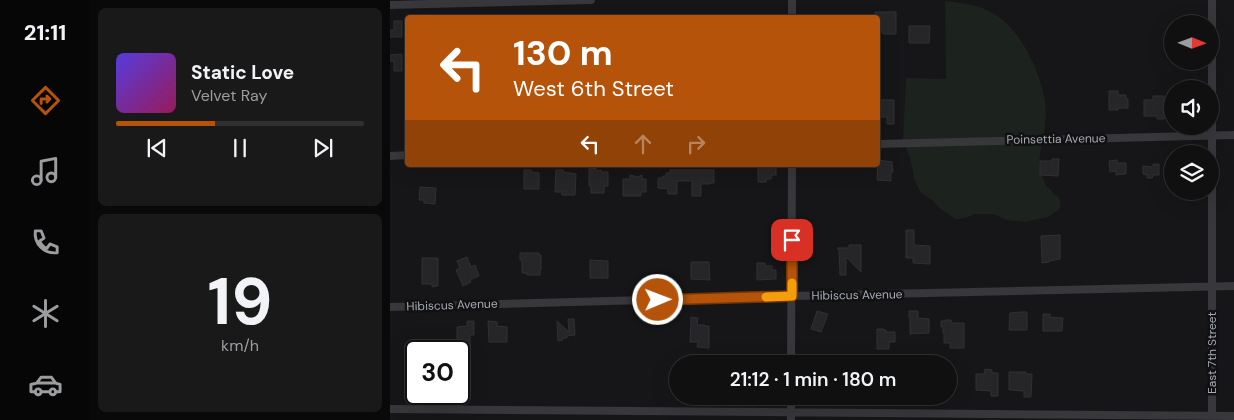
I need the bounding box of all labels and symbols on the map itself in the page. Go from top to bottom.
north arrow [1164,15,1219,70]
street label: Poinsettia Avenue [1006,130,1106,148]
pin [771,219,813,261]
position arrow [631,273,683,325]
street label: Hibiscus Avenue [811,286,903,304]
street label: Hibiscus Avenue [406,295,498,315]
street label: East 7th Street [1204,312,1220,394]
speed limit sign: 30 [405,340,470,405]

